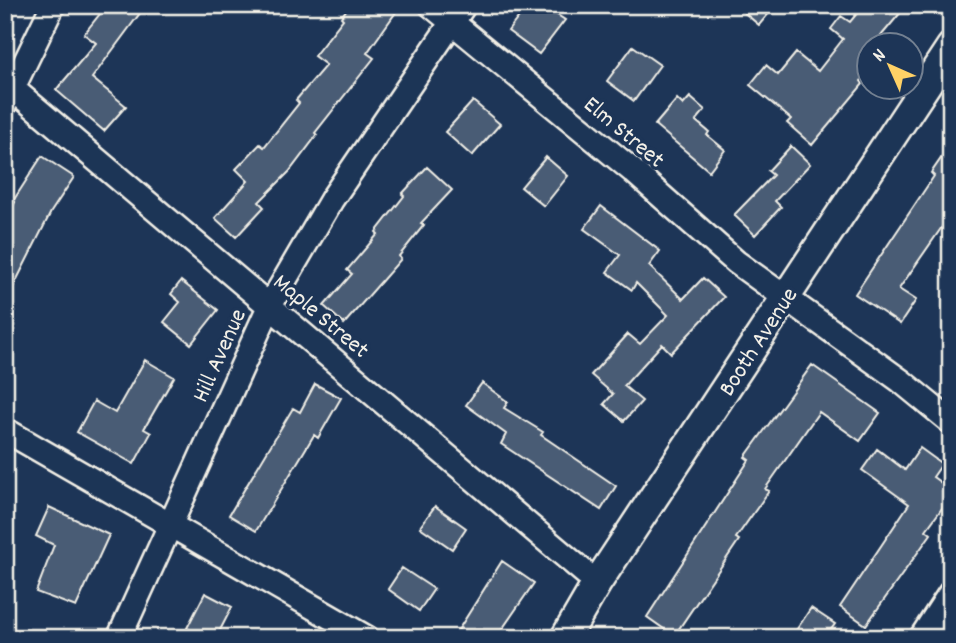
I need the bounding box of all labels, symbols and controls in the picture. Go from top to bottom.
north arrow [855,32,925,102]
text: N [868,44,893,69]
street label: Elm Street [575,89,671,178]
street label: Maple Street [265,267,376,368]
street label: Booth Avenue [712,281,807,404]
street label: Hill Avenue [185,304,256,408]

